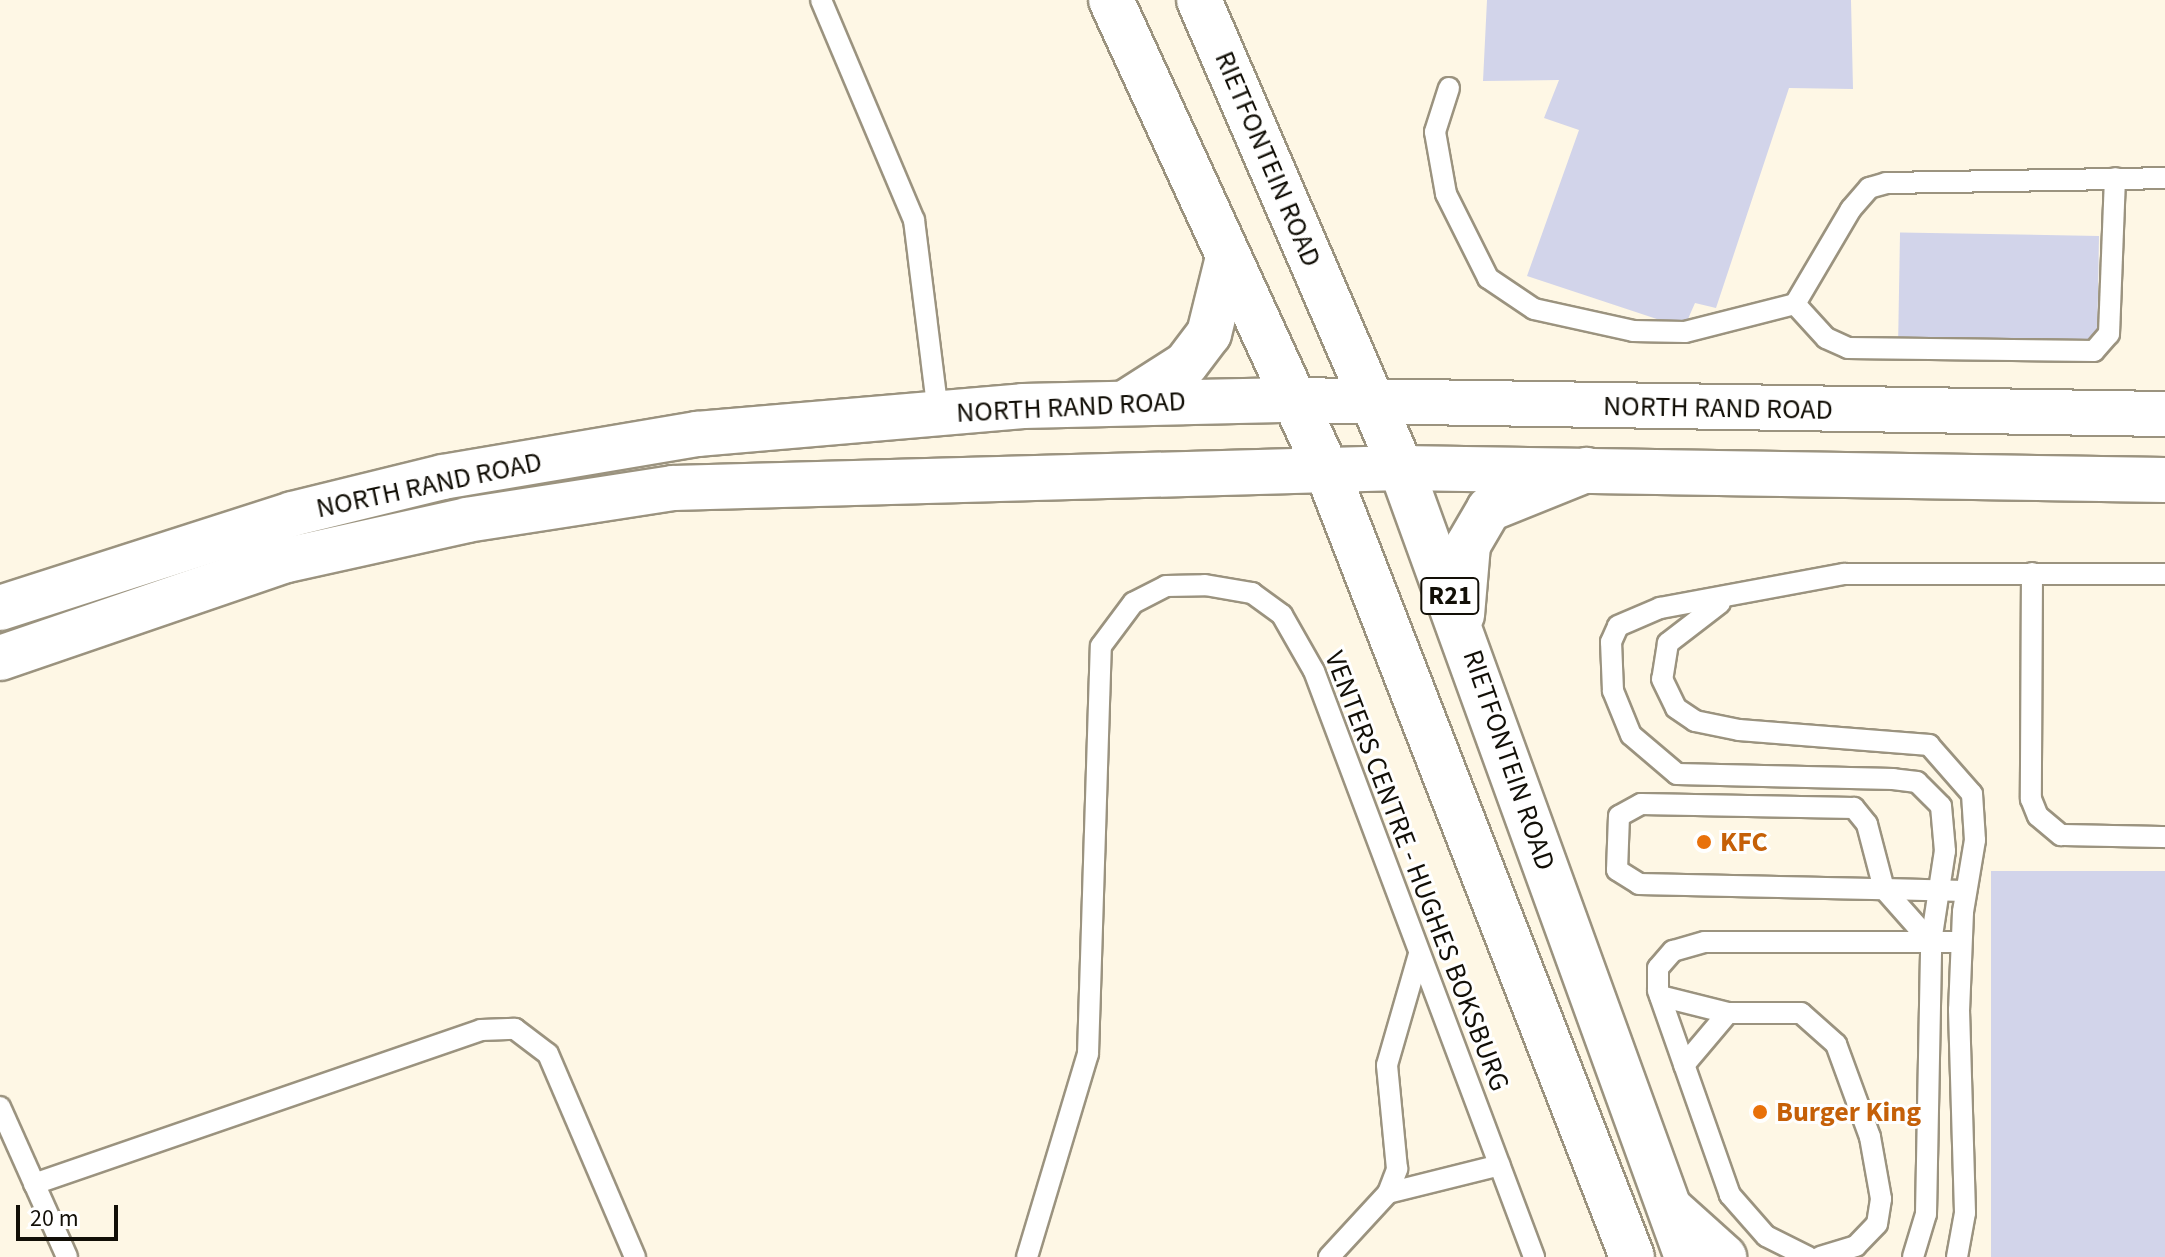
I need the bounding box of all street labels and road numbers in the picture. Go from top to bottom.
street label: RIETFONTEIN ROAD [1207,46,1329,272]
street label: NORTH RAND ROAD [955,384,1187,430]
street label: NORTH RAND ROAD [1603,389,1833,427]
street label: NORTH RAND ROAD [313,445,545,525]
road number: R21 [1420,574,1480,618]
street label: RIETFONTEIN ROAD [1456,645,1562,875]
street label: VENTERS CENTRE - HUGHES BOKSBURG [1317,646,1517,1096]

